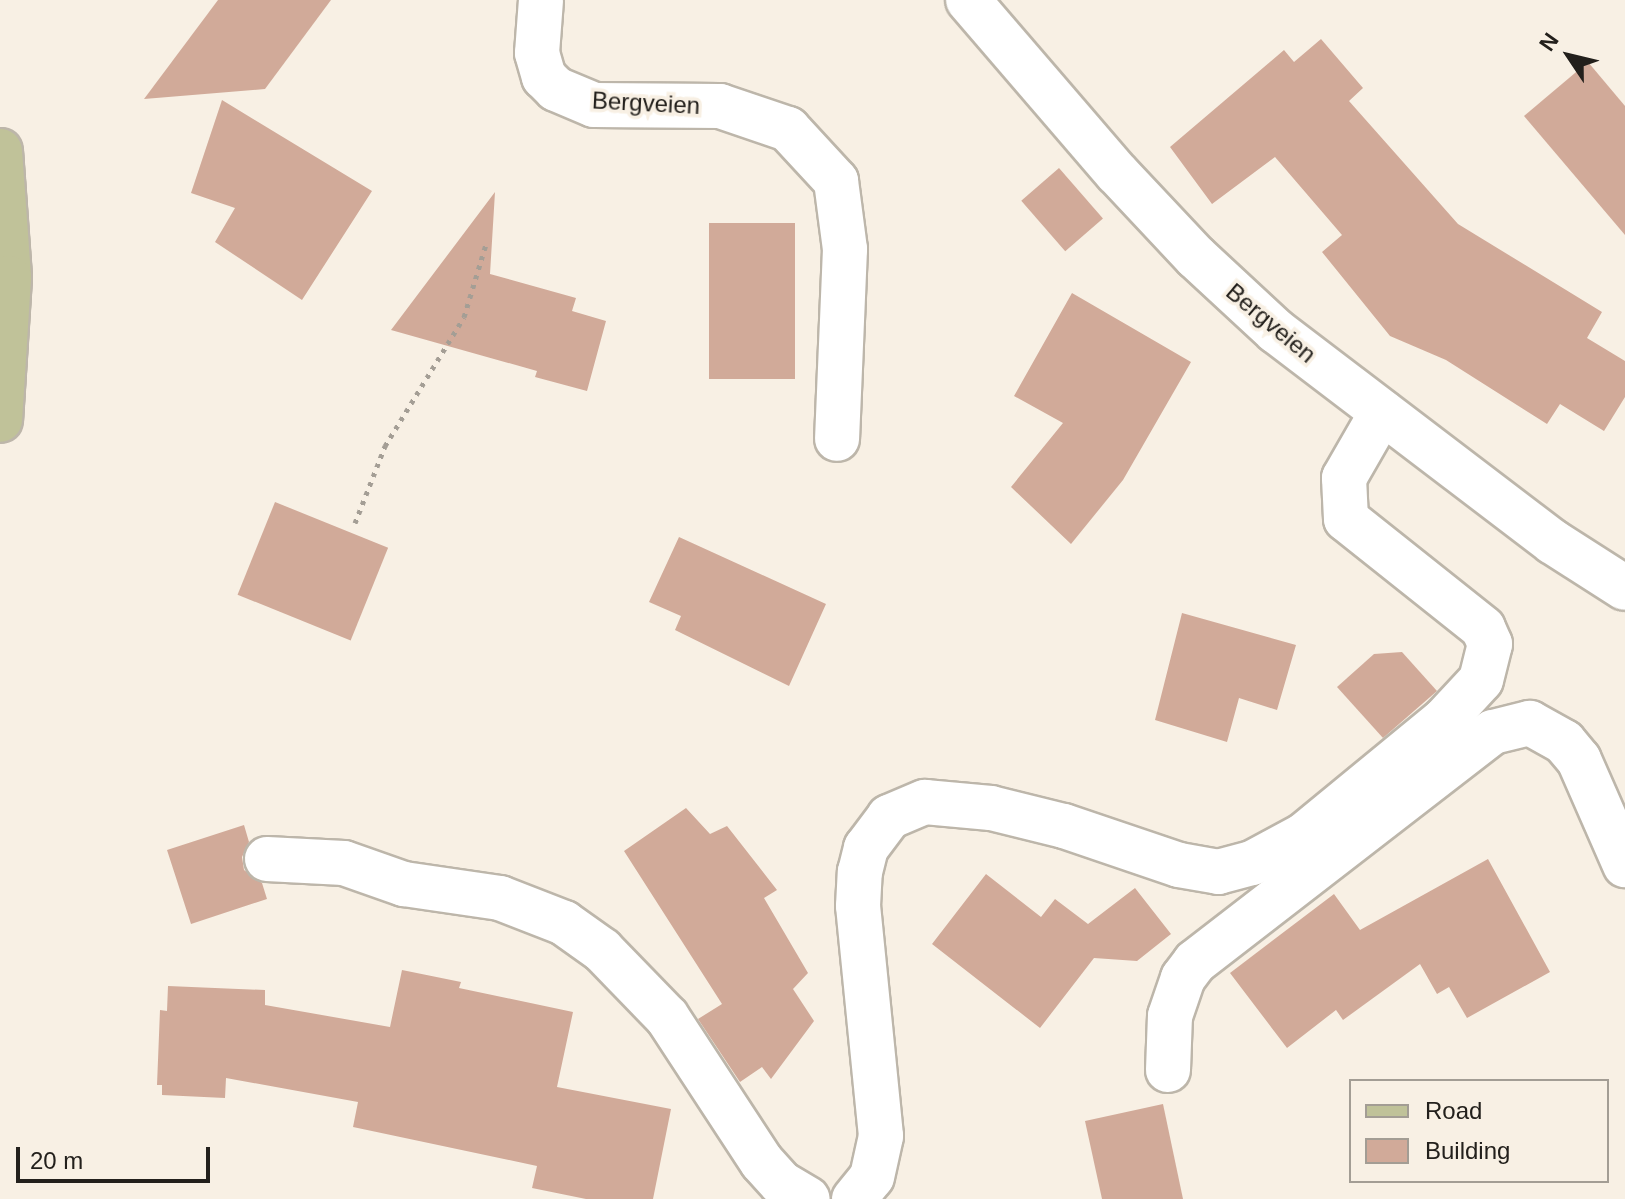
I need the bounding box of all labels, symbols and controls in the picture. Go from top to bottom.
north arrow [1529,16,1609,96]
text: N [1534,28,1564,56]
street label: Bergveien [591,86,701,120]
street label: Bergveien [1220,277,1322,369]
legend [1349,1079,1609,1183]
text: Road [1425,1097,1482,1124]
scale bar [20,1131,214,1181]
text: Building [1425,1137,1510,1164]
text: 20 m [30,1147,83,1174]

